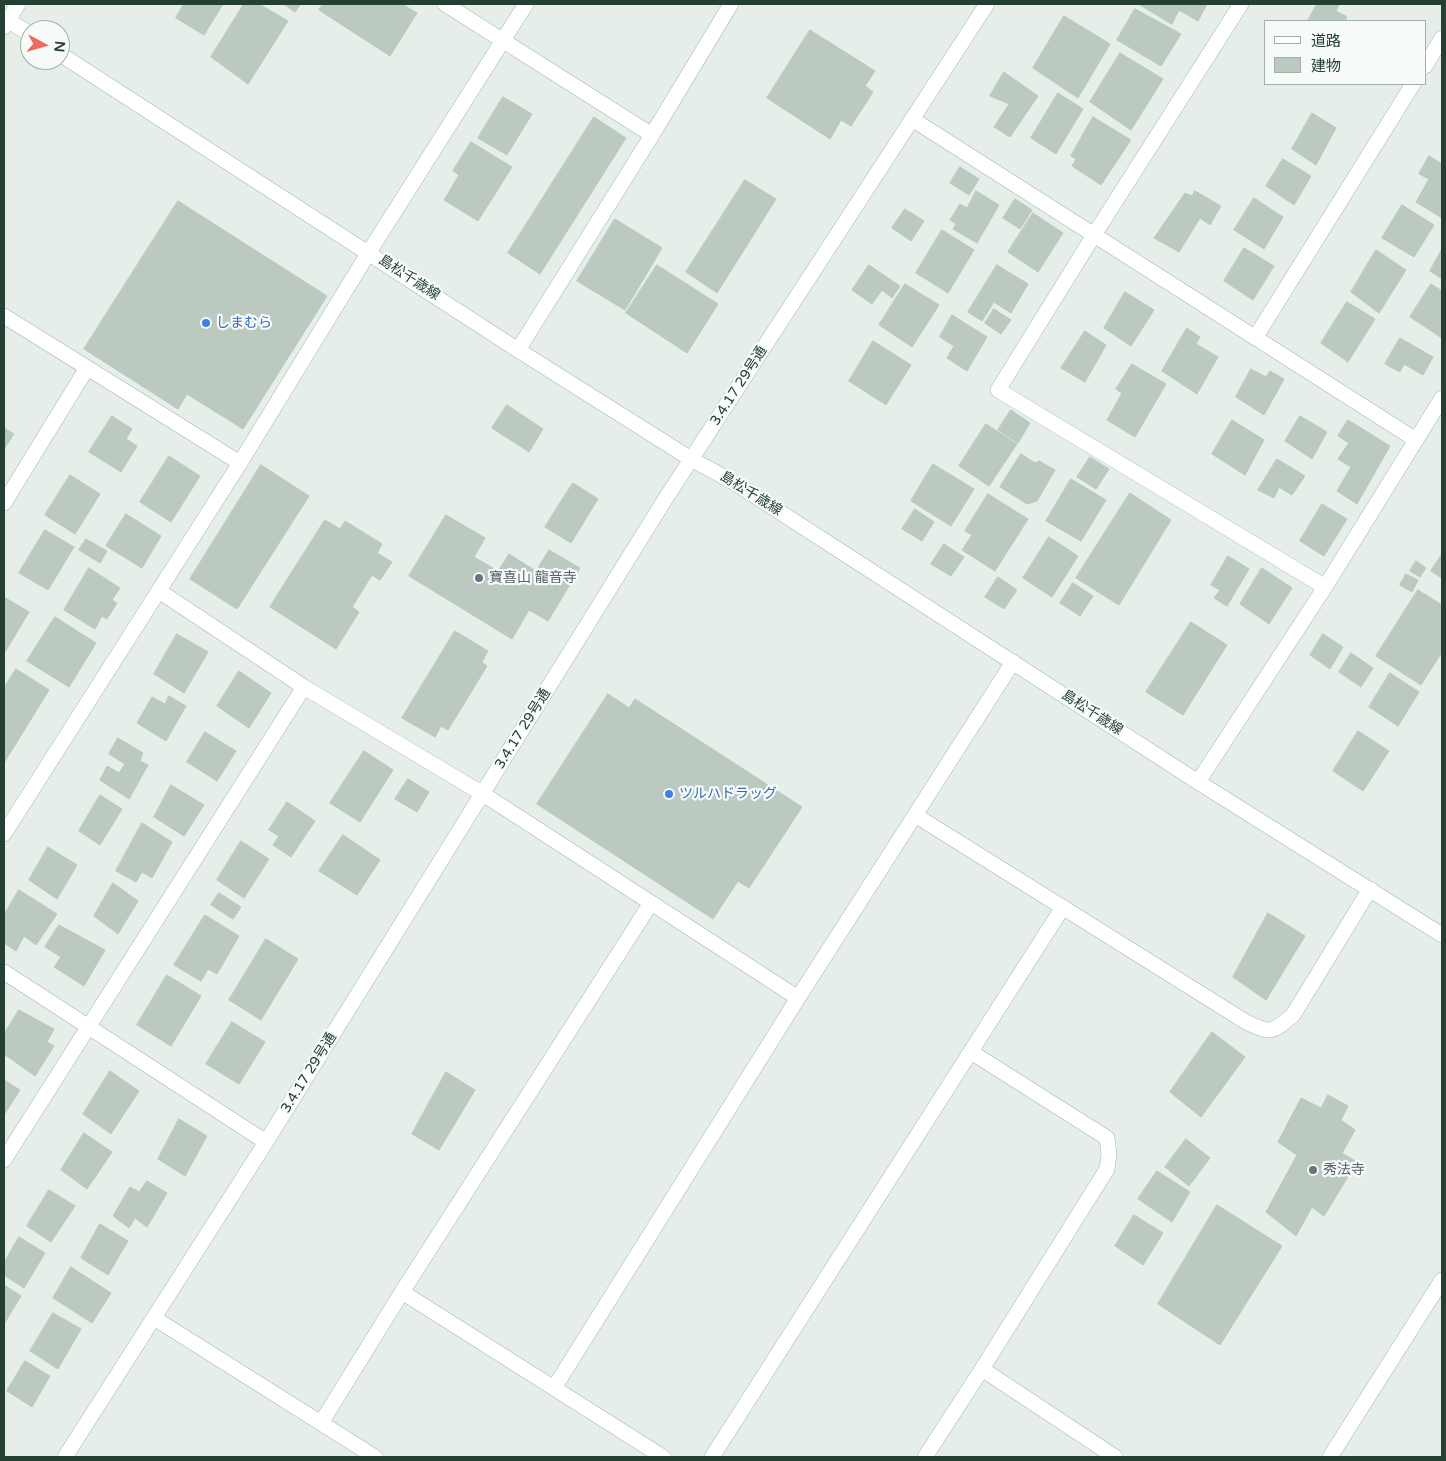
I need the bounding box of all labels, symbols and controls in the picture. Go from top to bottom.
north arrow [20,20,70,70]
legend [1264,20,1426,85]
text: 道路 [1311,32,1341,50]
text: N [50,40,68,53]
text: 建物 [1311,57,1341,75]
street label: 島松千歳線 [375,252,443,304]
place label: しまむら [216,315,272,331]
marker: しまむら [200,317,212,329]
street label: 3.4.17 29号通 [707,343,771,429]
street label: 島松千歳線 [717,468,785,520]
place label: 寶喜山 龍音寺 [489,570,577,586]
marker: 寶喜山 龍音寺 [473,572,485,584]
street label: 3.4.17 29号通 [492,686,554,772]
street label: 島松千歳線 [1058,687,1126,739]
place label: ツルハドラッグ [679,786,777,802]
marker: ツルハドラッグ [663,788,675,800]
street label: 3.4.17 29号通 [278,1030,340,1116]
place label: 秀法寺 [1323,1162,1365,1178]
marker: 秀法寺 [1307,1164,1319,1176]

